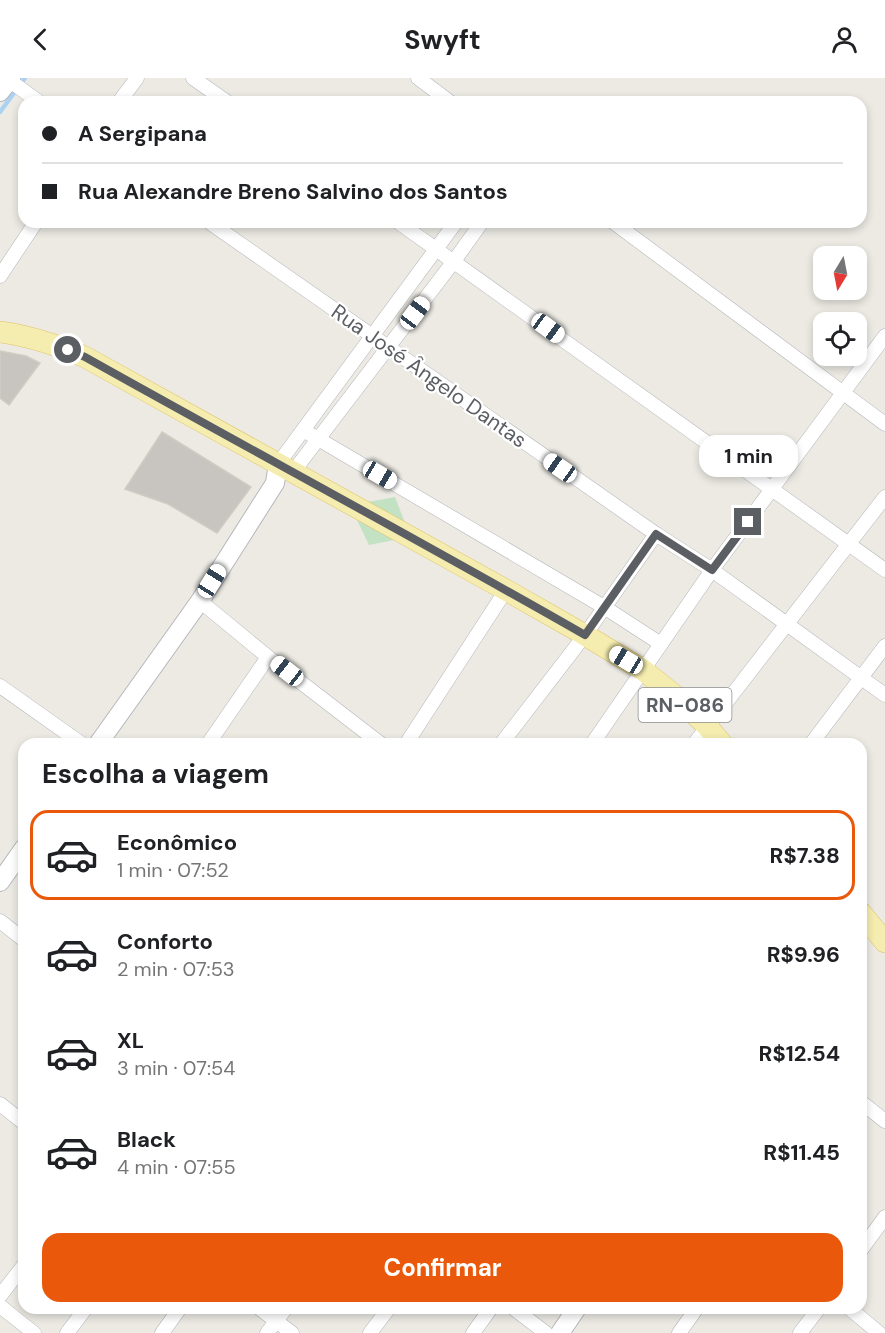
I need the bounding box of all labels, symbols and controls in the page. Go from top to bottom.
text: Swyft [404,22,481,57]
icon: back [24,23,57,56]
icon: person [828,23,861,56]
text: A Sergipana [78,119,207,148]
text: Rua Alexandre Breno Salvino dos Santos [78,177,508,206]
north arrow [813,246,867,300]
map controls [813,246,867,366]
car [397,293,433,333]
street label: Rua José Ângelo Dantas [326,298,532,454]
car [528,310,568,346]
button: locate [813,312,867,366]
route start [54,336,81,363]
callout: 1 min [698,435,798,477]
text: 1 min [724,443,773,469]
car [540,450,580,486]
car [360,458,400,492]
route end [734,508,761,535]
car [195,561,229,601]
car [606,643,646,677]
car [267,653,307,689]
road number: RN-086 [638,688,732,722]
text: Escolha a viagem [42,756,269,791]
icon: car [45,828,99,882]
text: Econômico [117,828,237,857]
text: R$7.38 [770,841,840,870]
text: 1 min · 07:52 [117,857,229,883]
icon: car [45,927,99,981]
text: Conforto [117,927,213,956]
text: R$9.96 [767,940,840,969]
text: 2 min · 07:53 [117,956,235,982]
icon: car [45,1026,99,1080]
text: XL [117,1026,144,1055]
text: R$12.54 [759,1039,840,1068]
text: 3 min · 07:54 [117,1055,235,1081]
icon: car [45,1125,99,1179]
text: Black [117,1125,176,1154]
text: R$11.45 [763,1138,840,1167]
text: 4 min · 07:55 [117,1154,236,1180]
button: Confirmar [42,1233,843,1302]

